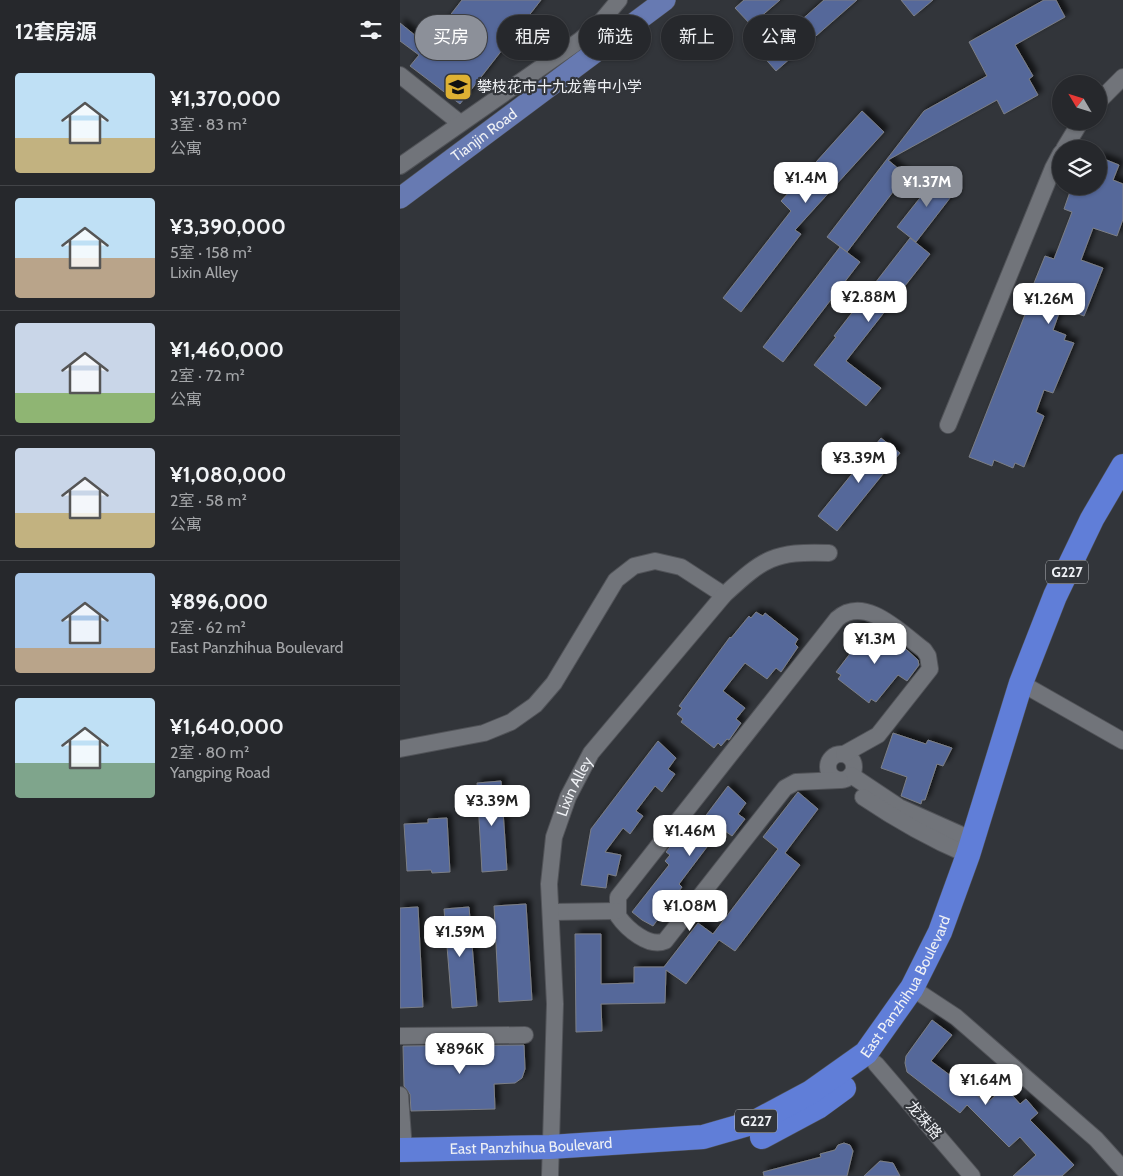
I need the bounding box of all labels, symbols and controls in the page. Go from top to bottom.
chip: 买房 [415,15,487,60]
chip: 租房 [497,15,569,60]
chip: 筛选 [579,15,651,60]
chip: 新上 [661,15,733,60]
chip: 公寓 [743,15,815,60]
icon: filters [357,16,385,44]
text: 12套房源 [15,19,97,44]
school or university icon: 攀枝花市十九龙箐中小学 [443,72,473,102]
north arrow [1052,75,1108,130]
map controls [1052,75,1107,195]
place label: 攀枝花市十九龙箐中小学 [477,78,642,96]
text: ¥1,370,000 [170,86,281,111]
icon: home [55,93,115,153]
street label: Tianjin Road [448,105,520,166]
text: 3室 · 83 m² [170,115,247,134]
text: 公寓 [170,139,202,158]
button: layers [1052,140,1107,195]
pin: ¥1.4M [771,162,841,204]
pin: ¥1.37M [886,166,968,208]
text: ¥1.4M [785,168,827,187]
text: ¥1.37M [903,172,951,191]
text: ¥3,390,000 [170,214,286,239]
icon: home [55,218,115,278]
text: 5室 · 158 m² [170,243,252,262]
text: Lixin Alley [170,263,238,282]
pin: ¥2.88M [828,280,910,323]
pin: ¥1.26M [1008,282,1090,325]
text: ¥2.88M [842,287,896,306]
text: ¥1.26M [1024,289,1074,308]
text: ¥1,460,000 [170,337,284,362]
icon: home [55,343,115,403]
text: 2室 · 72 m² [170,366,245,385]
text: 公寓 [170,390,202,409]
pin: ¥3.39M [818,442,900,484]
text: ¥3.39M [833,448,885,467]
text: ¥1,080,000 [170,462,286,487]
icon: home [55,468,115,528]
text: 2室 · 58 m² [170,491,247,510]
text: 公寓 [170,515,202,534]
road number: G227 [1046,560,1088,584]
text: ¥896,000 [170,589,268,614]
icon: home [55,593,115,653]
text: 2室 · 62 m² [170,618,246,637]
pin: ¥1.3M [840,622,910,665]
text: ¥1.3M [854,629,896,648]
text: East Panzhihua Boulevard [170,638,343,657]
text: ¥1,640,000 [170,714,284,739]
icon: home [55,718,115,778]
text: 2室 · 80 m² [170,743,249,762]
street label: Lixin Alley [553,753,597,819]
text: Yangping Road [170,763,270,782]
pin: ¥3.39M [451,784,533,827]
text: ¥3.39M [466,791,518,810]
pin: ¥1.46M [649,814,731,857]
text: ¥1.46M [664,821,716,840]
pin: ¥1.08M [649,890,731,932]
text: ¥1.08M [663,896,717,915]
street label: East Panzhihua Boulevard [856,913,954,1061]
pin: ¥1.59M [419,916,501,958]
text: ¥1.59M [435,922,485,941]
pin: ¥896K [425,1032,495,1075]
text: ¥896K [436,1039,484,1058]
pin: ¥1.64M [945,1064,1027,1106]
text: ¥1.64M [960,1070,1012,1089]
street label: 龙珠路 [902,1097,946,1143]
road number: G227 [735,1110,777,1132]
street label: East Panzhihua Boulevard [449,1134,613,1158]

